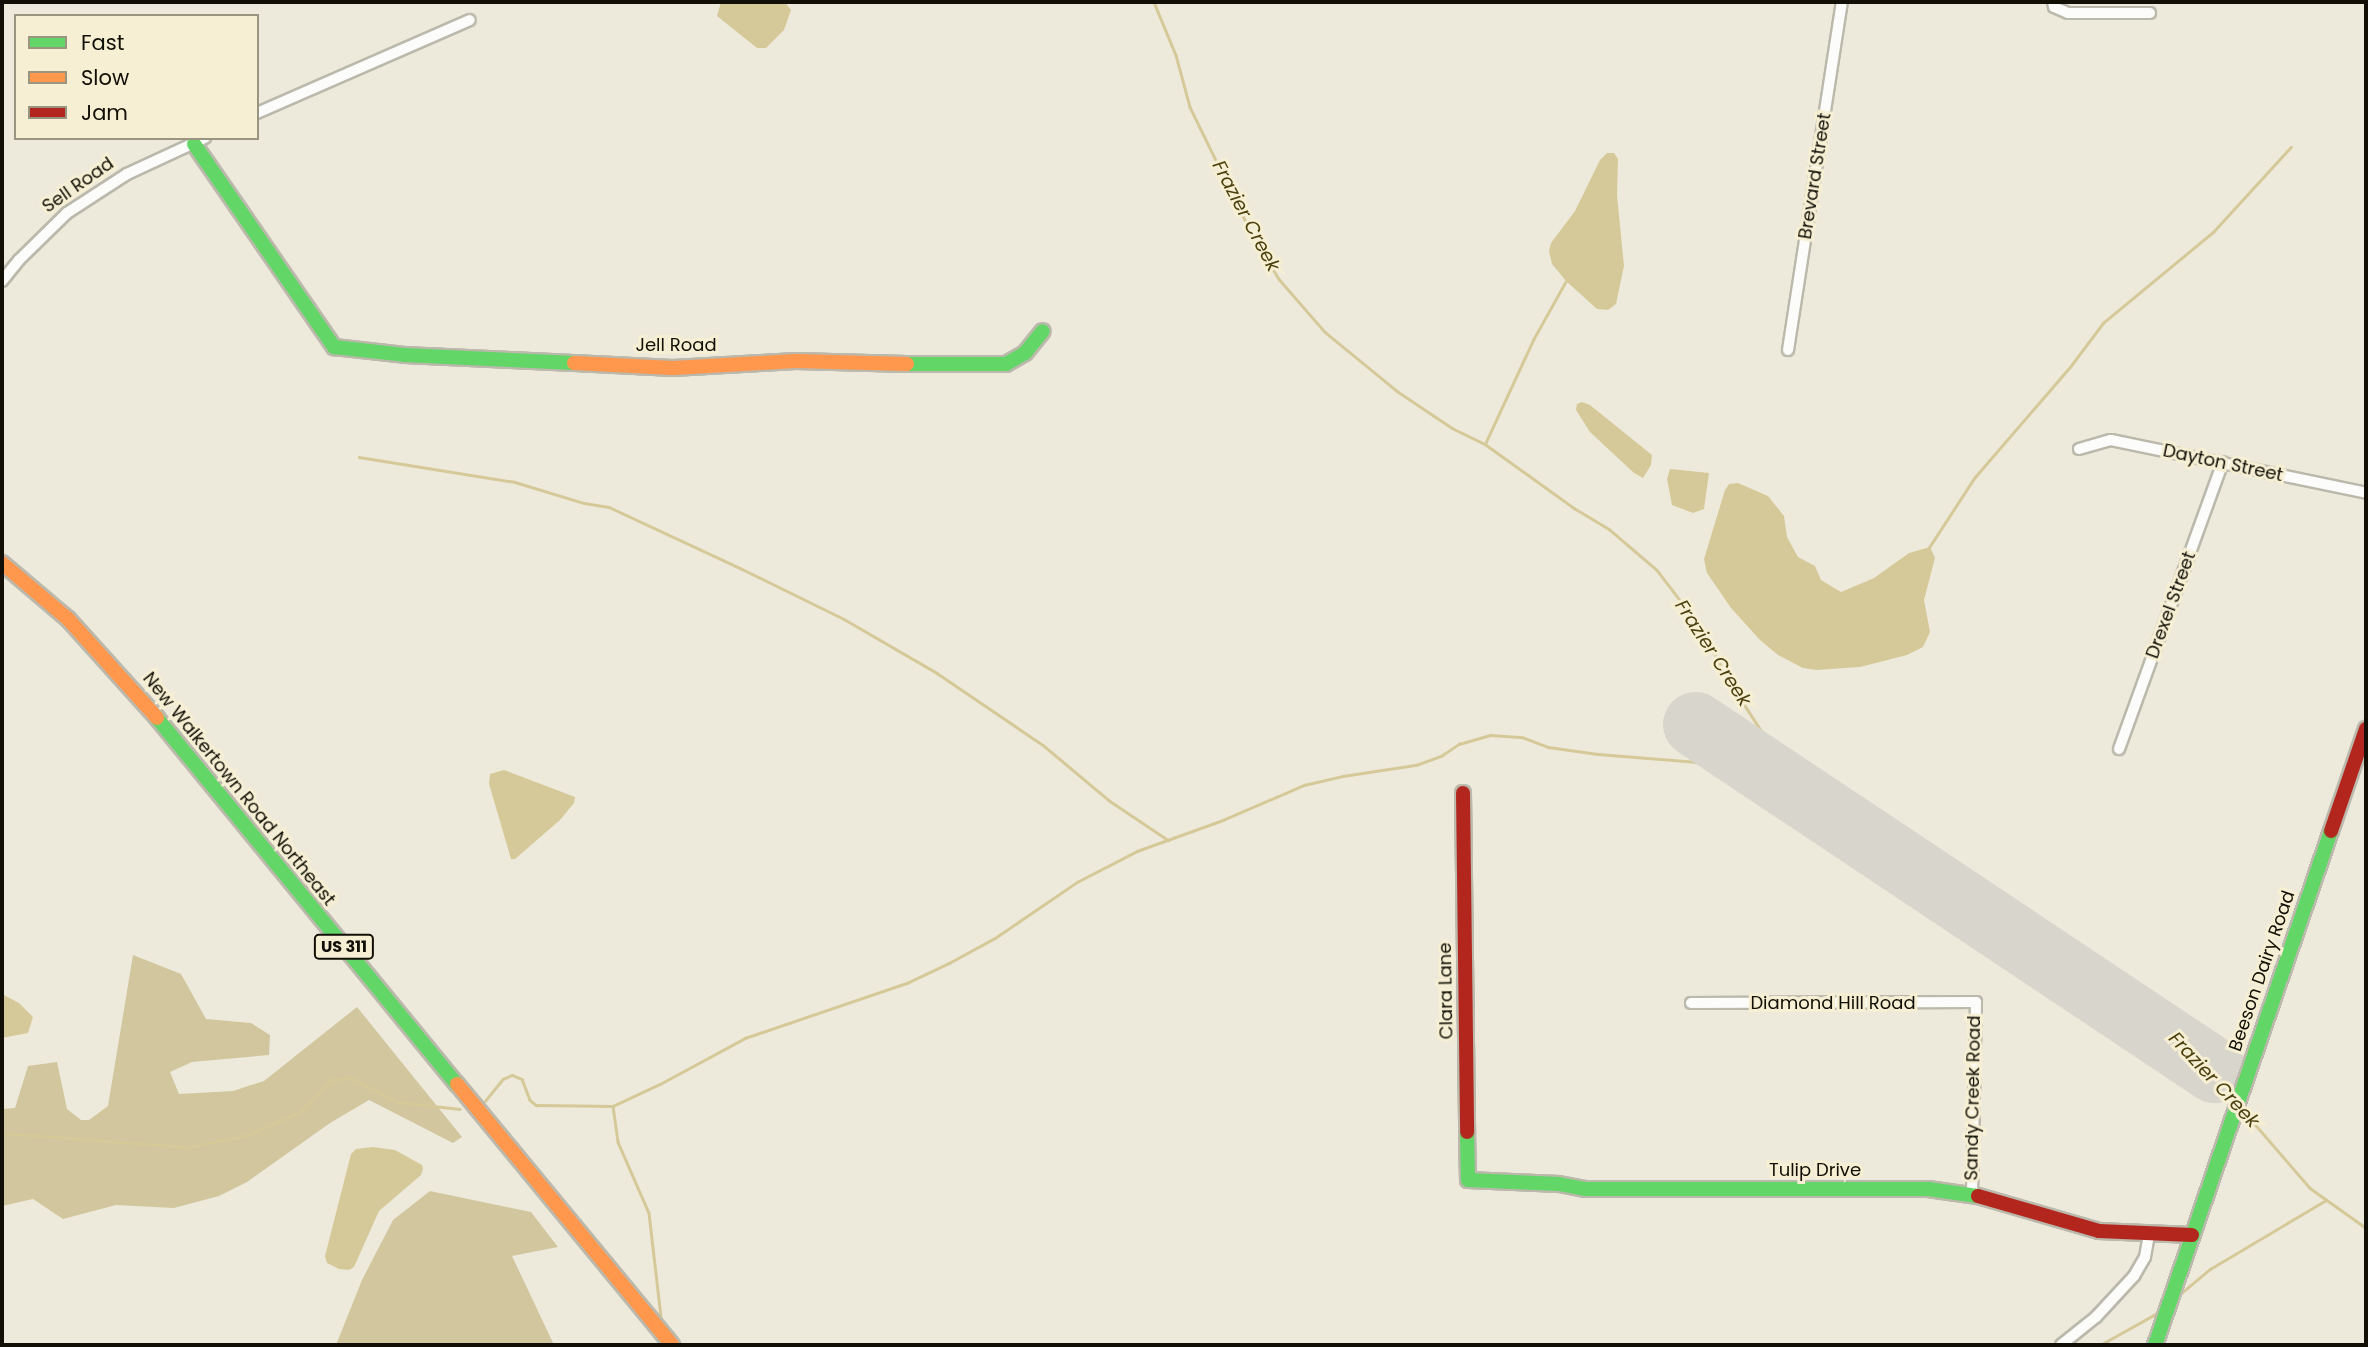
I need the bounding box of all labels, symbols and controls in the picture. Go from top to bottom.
legend [14,14,259,140]
text: Fast [81,28,124,57]
text: Slow [81,63,129,92]
text: Jam [81,98,128,127]
street label: Brevard Street [1794,111,1836,241]
street label: Sell Road [38,153,118,217]
water label: Frazier Creek [1207,157,1285,275]
street label: Jell Road [635,334,717,356]
street label: Dayton Street [2161,440,2285,486]
street label: Drexel Street [2142,549,2200,661]
water label: Frazier Creek [1670,595,1756,711]
street label: New Walkertown Road Northeast [138,668,340,910]
street label: Beeson Dairy Road [2224,888,2300,1054]
road number: US 311 [312,934,376,959]
street label: Clara Lane [1434,942,1458,1040]
street label: Diamond Hill Road [1750,992,1916,1014]
street label: Sandy Creek Road [1961,1015,1985,1181]
water label: Frazier Creek [2164,1027,2264,1133]
street label: Tulip Drive [1769,1159,1861,1181]

